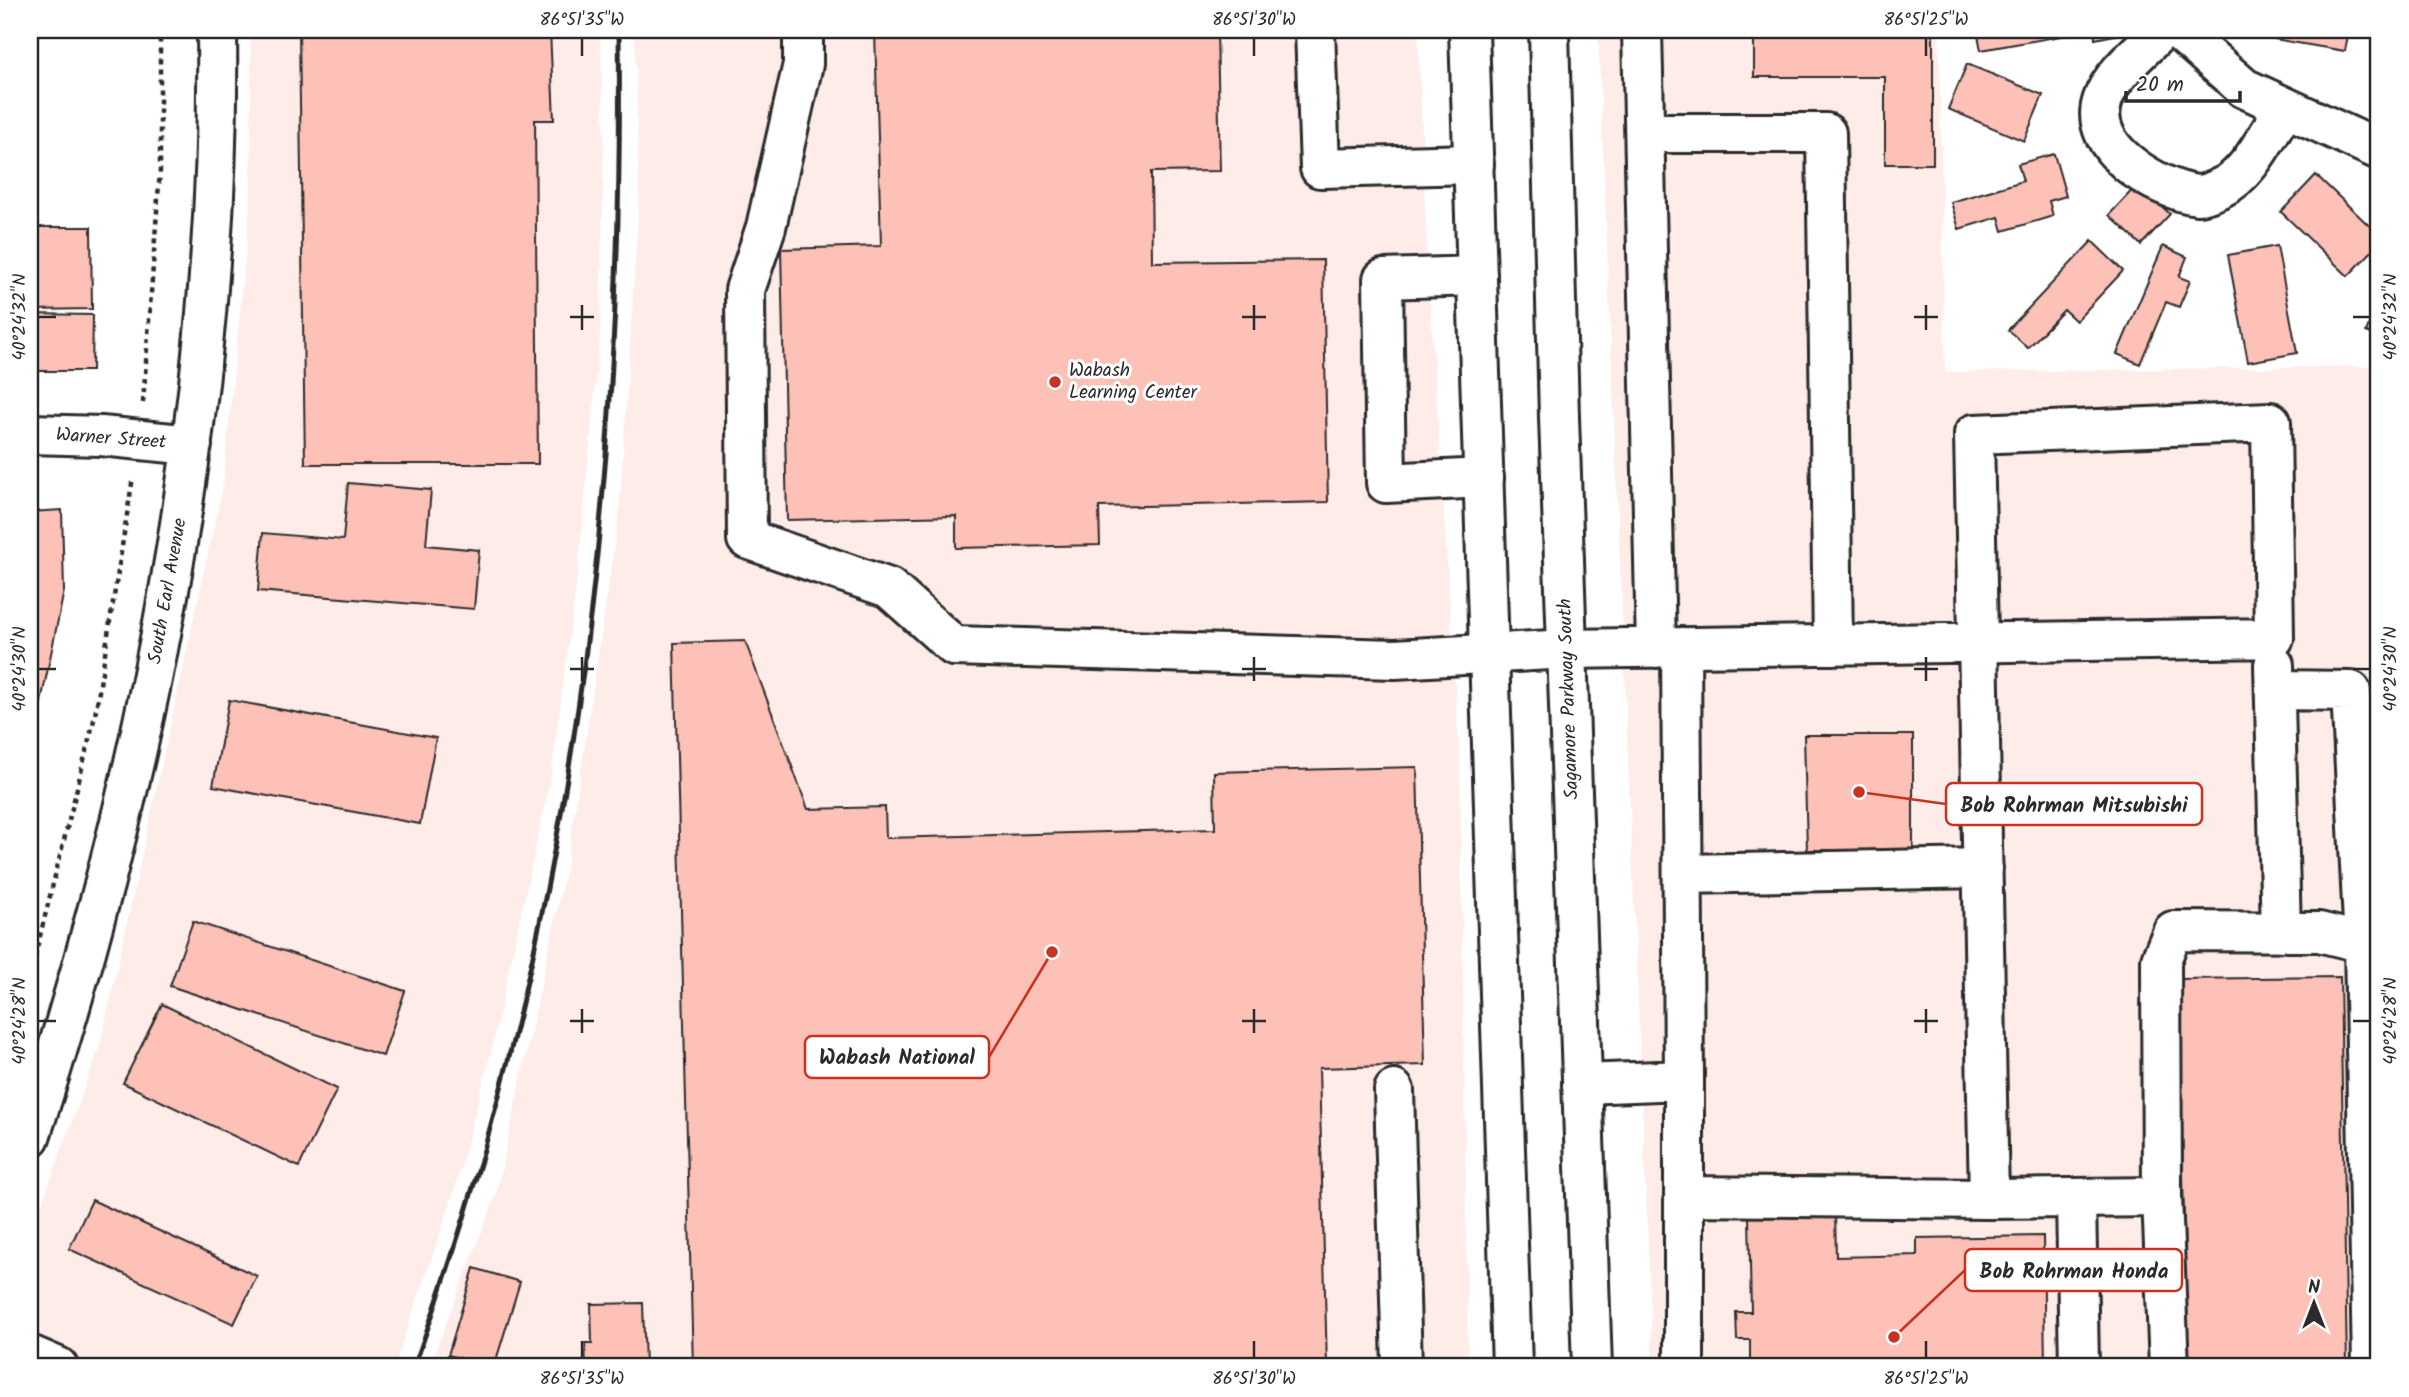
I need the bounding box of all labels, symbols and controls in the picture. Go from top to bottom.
text: 86°51'35"W [540,6,624,35]
text: 86°51'30"W [1212,6,1296,35]
text: 86°51'25"W [1883,6,1969,35]
scale bar [2126,60,2239,104]
text: 20 m [2136,69,2184,102]
text: 40°24'32"N [6,274,35,360]
text: 40°24'32"N [2377,274,2406,360]
place label: Wabash Learning Center [1069,356,1199,408]
marker: Wabash Learning Center [1047,374,1063,390]
street label: Warner Street [55,420,168,458]
street label: South Earl Avenue [140,515,196,666]
street label: Sagamore Parkway South [1550,598,1588,800]
text: 40°24'30"N [6,626,35,712]
text: 40°24'30"N [2377,626,2406,712]
callout: Bob Rohrman Mitsubishi [1946,783,2202,825]
text: Bob Rohrman Mitsubishi [1960,790,2188,823]
text: 40°24'28"N [6,977,35,1065]
text: 40°24'28"N [2377,977,2406,1065]
callout: Wabash National [805,1036,989,1078]
text: Wabash National [819,1042,975,1075]
callout: Bob Rohrman Honda [1965,1249,2182,1291]
text: Bob Rohrman Honda [1980,1256,2169,1289]
north arrow [2280,1268,2350,1338]
text: N [2308,1273,2320,1303]
text: 86°51'35"W [540,1365,624,1394]
text: 86°51'30"W [1212,1365,1296,1394]
text: 86°51'25"W [1883,1365,1969,1394]

